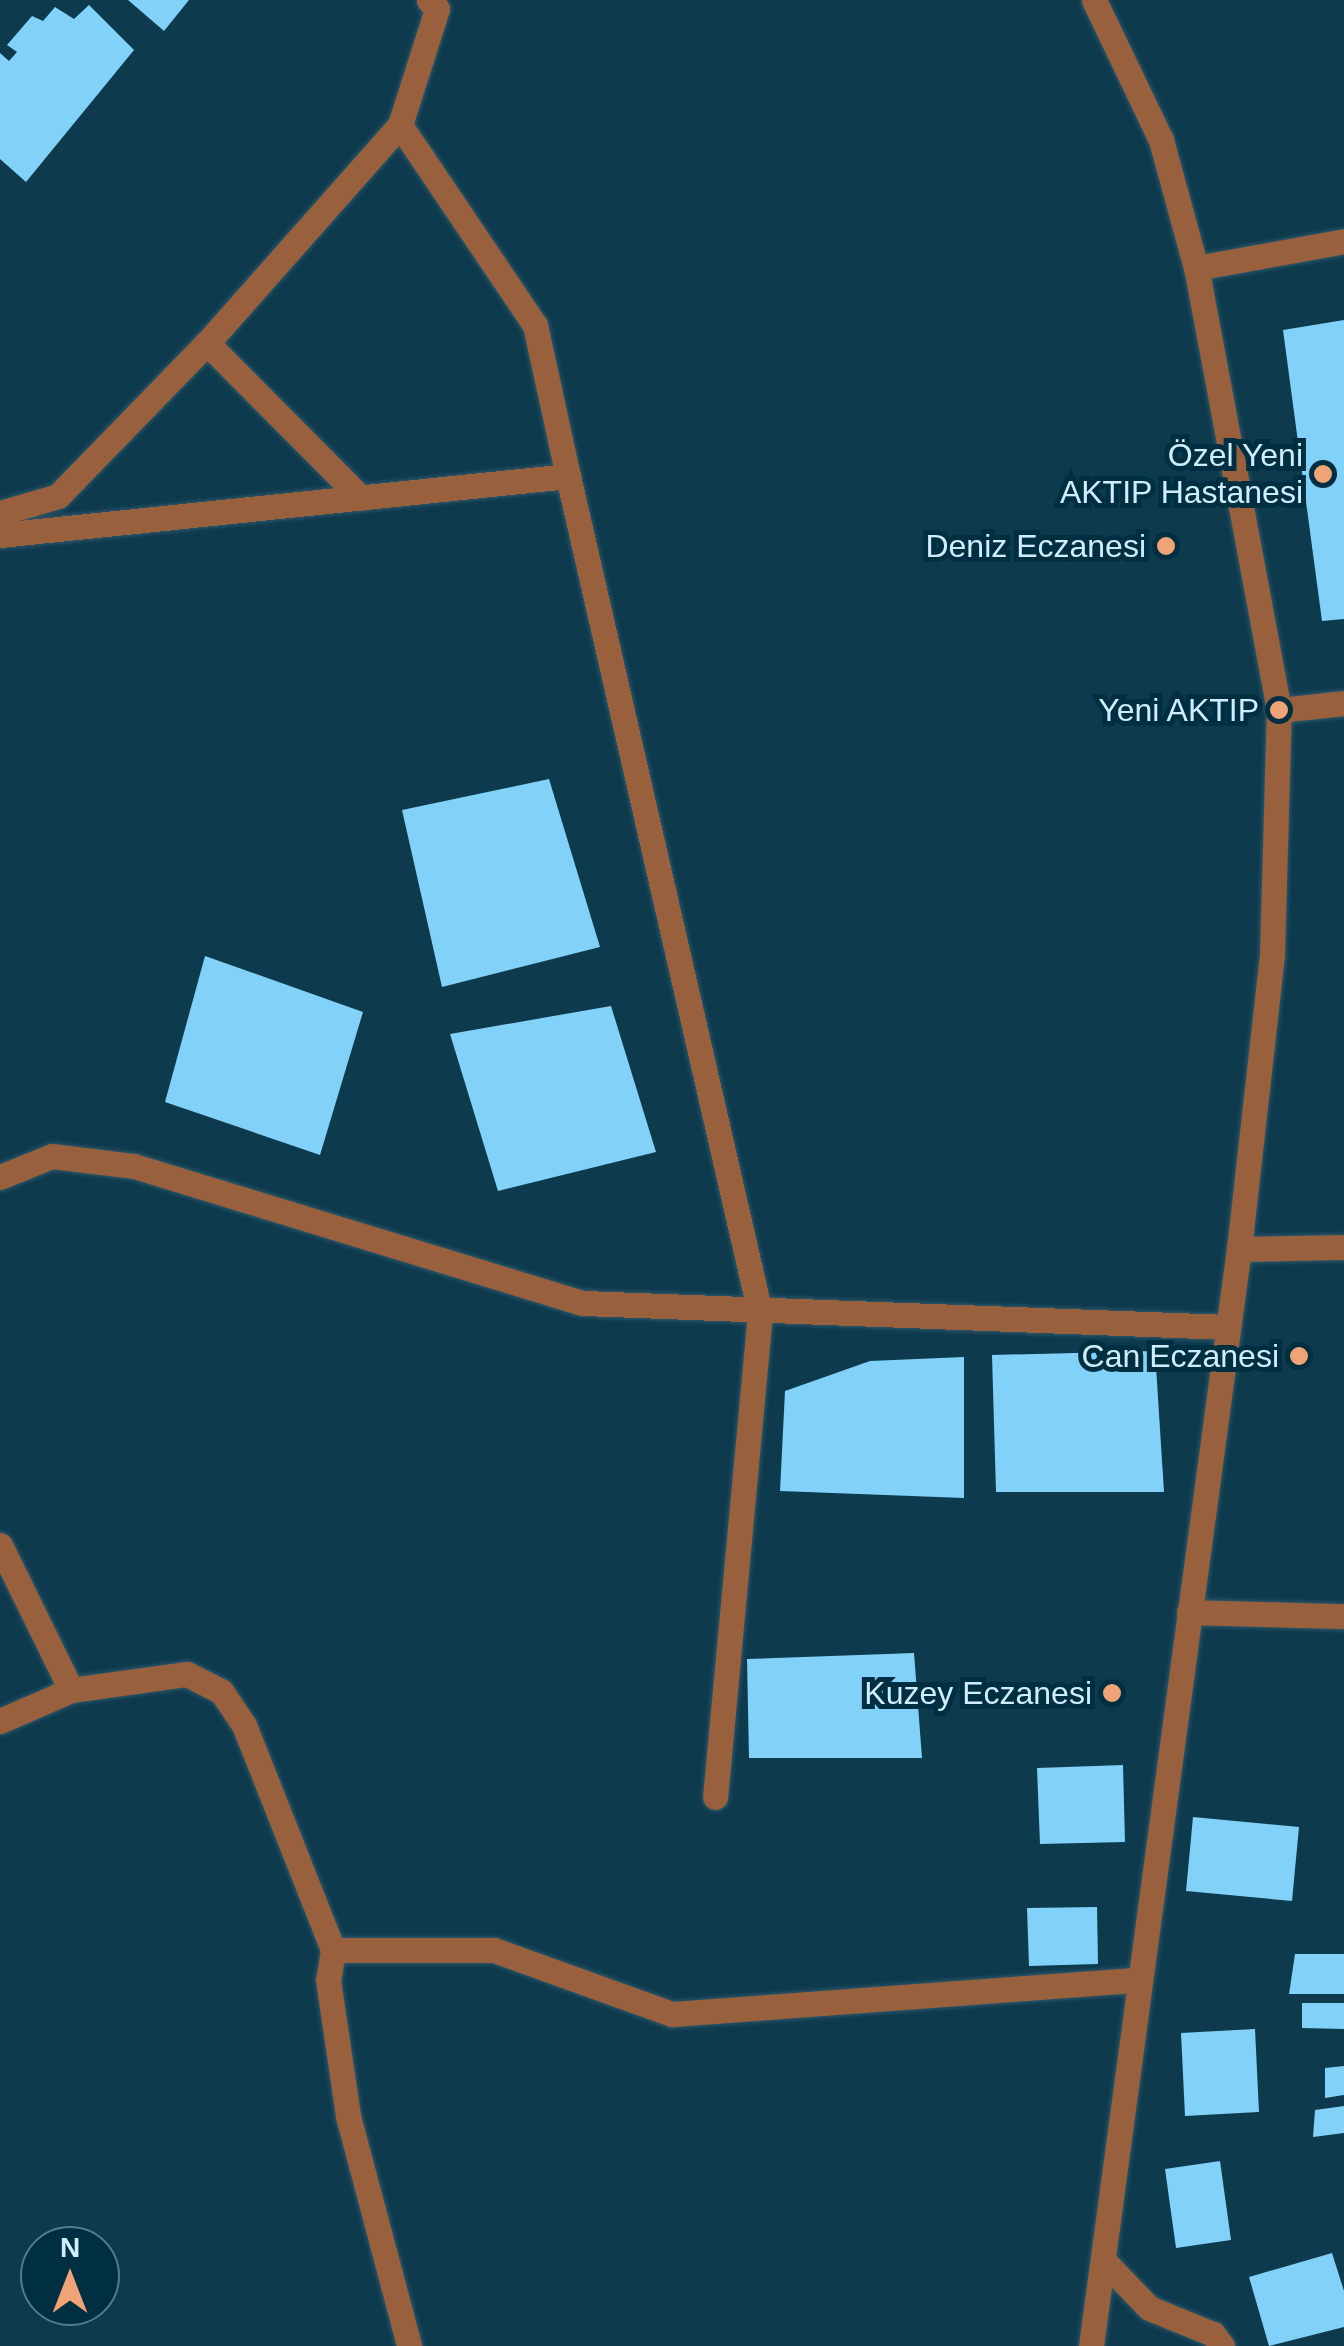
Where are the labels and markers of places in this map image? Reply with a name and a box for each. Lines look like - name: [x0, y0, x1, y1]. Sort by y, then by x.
- place label: Özel Yeni AKTIP Hastanesi: [1059, 437, 1303, 512]
- marker: Özel Yeni AKTIP Hastanesi: [1312, 463, 1334, 485]
- place label: Deniz Eczanesi: [925, 527, 1146, 565]
- marker: Deniz Eczanesi: [1155, 535, 1177, 557]
- place label: Yeni AKTIP: [1097, 691, 1259, 729]
- marker: Yeni AKTIP: [1268, 699, 1290, 721]
- place label: Can Eczanesi: [1082, 1337, 1279, 1375]
- marker: Can Eczanesi: [1288, 1345, 1310, 1367]
- place label: Kuzey Eczanesi: [864, 1674, 1092, 1712]
- marker: Kuzey Eczanesi: [1101, 1682, 1123, 1704]

